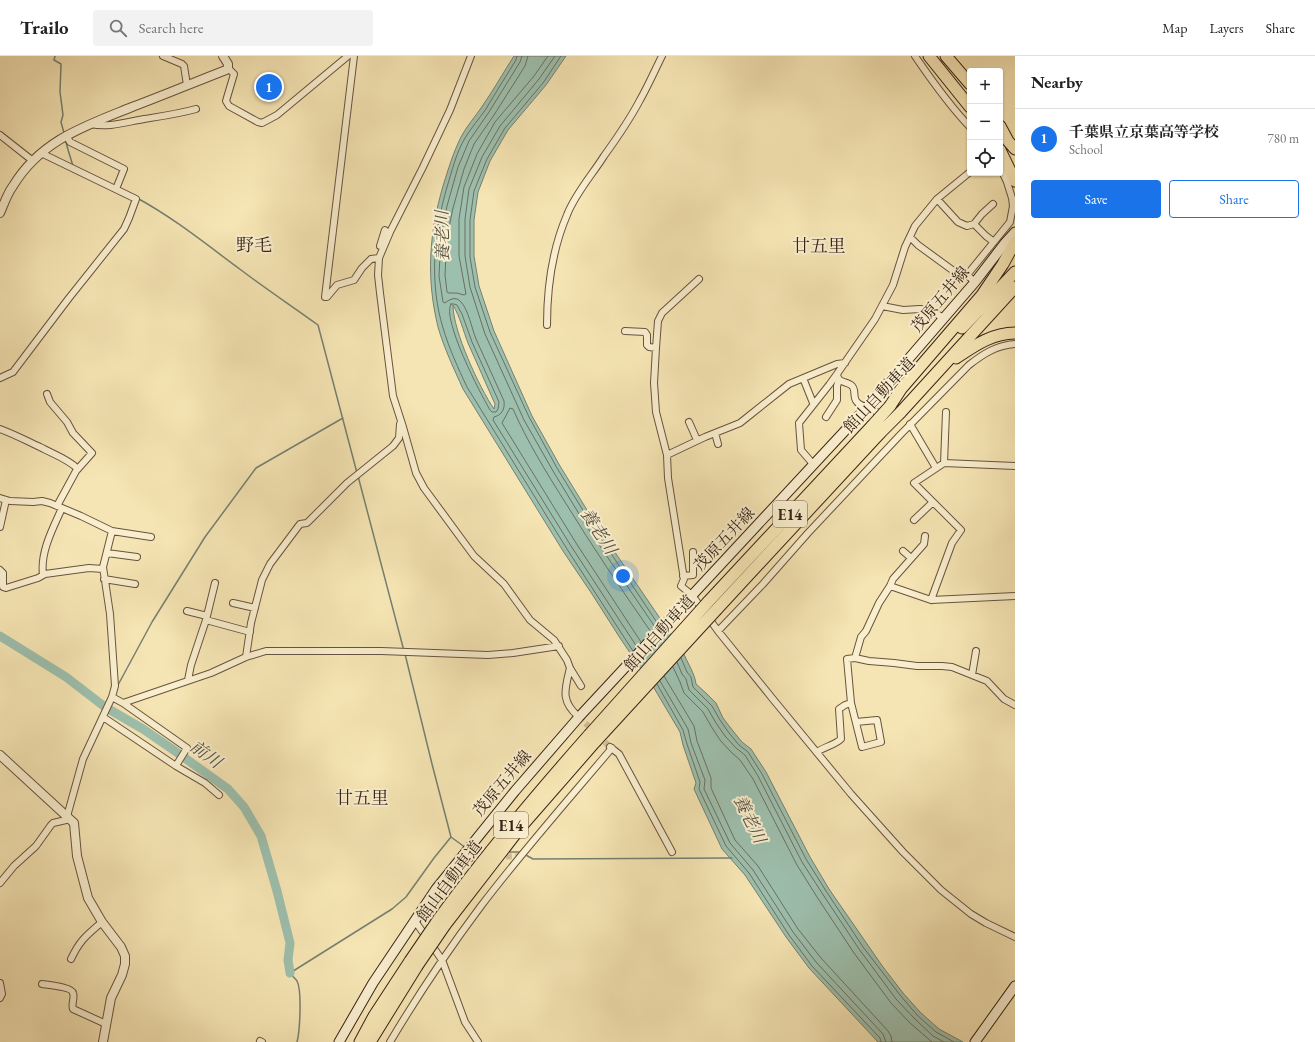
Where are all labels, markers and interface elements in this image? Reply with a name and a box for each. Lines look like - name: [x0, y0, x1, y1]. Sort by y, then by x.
- search box: [93, 10, 373, 46]
- text: Trailo: [20, 15, 69, 40]
- icon: search: [107, 17, 129, 39]
- text: Search here: [139, 18, 204, 37]
- text: Map: [1162, 19, 1187, 37]
- text: Layers: [1209, 19, 1244, 37]
- text: Share: [1266, 19, 1295, 37]
- map controls: [967, 68, 1003, 176]
- button: +: [967, 68, 1003, 104]
- text: Nearby: [1031, 71, 1083, 93]
- pin: 1: [256, 72, 282, 102]
- button: −: [967, 104, 1003, 140]
- text: 千葉県立京葉高等学校: [1069, 122, 1219, 141]
- text: 1: [1041, 130, 1047, 147]
- text: 780 m: [1268, 130, 1299, 147]
- button: locate: [967, 140, 1003, 176]
- text: School: [1069, 141, 1103, 158]
- button: Save: [1031, 180, 1161, 218]
- button: Share: [1169, 180, 1299, 218]
- water label: 養老川: [431, 208, 453, 262]
- district label: 野毛: [236, 233, 272, 256]
- district label: 廿五里: [792, 234, 846, 257]
- street label: 茂原五井線: [906, 262, 974, 336]
- street label: 館山自動車道: [839, 353, 919, 437]
- road number: E14: [773, 501, 807, 527]
- street label: 茂原五井線: [689, 503, 759, 575]
- water label: 養老川: [576, 504, 623, 560]
- your location: [613, 566, 633, 586]
- street label: 館山自動車道: [619, 590, 699, 676]
- water label: 前川: [186, 735, 228, 774]
- street label: 茂原五井線: [468, 746, 536, 820]
- district label: 廿五里: [335, 786, 389, 809]
- water label: 養老川: [729, 791, 772, 849]
- road number: E14: [494, 812, 528, 838]
- street label: 館山自動車道: [412, 836, 486, 926]

